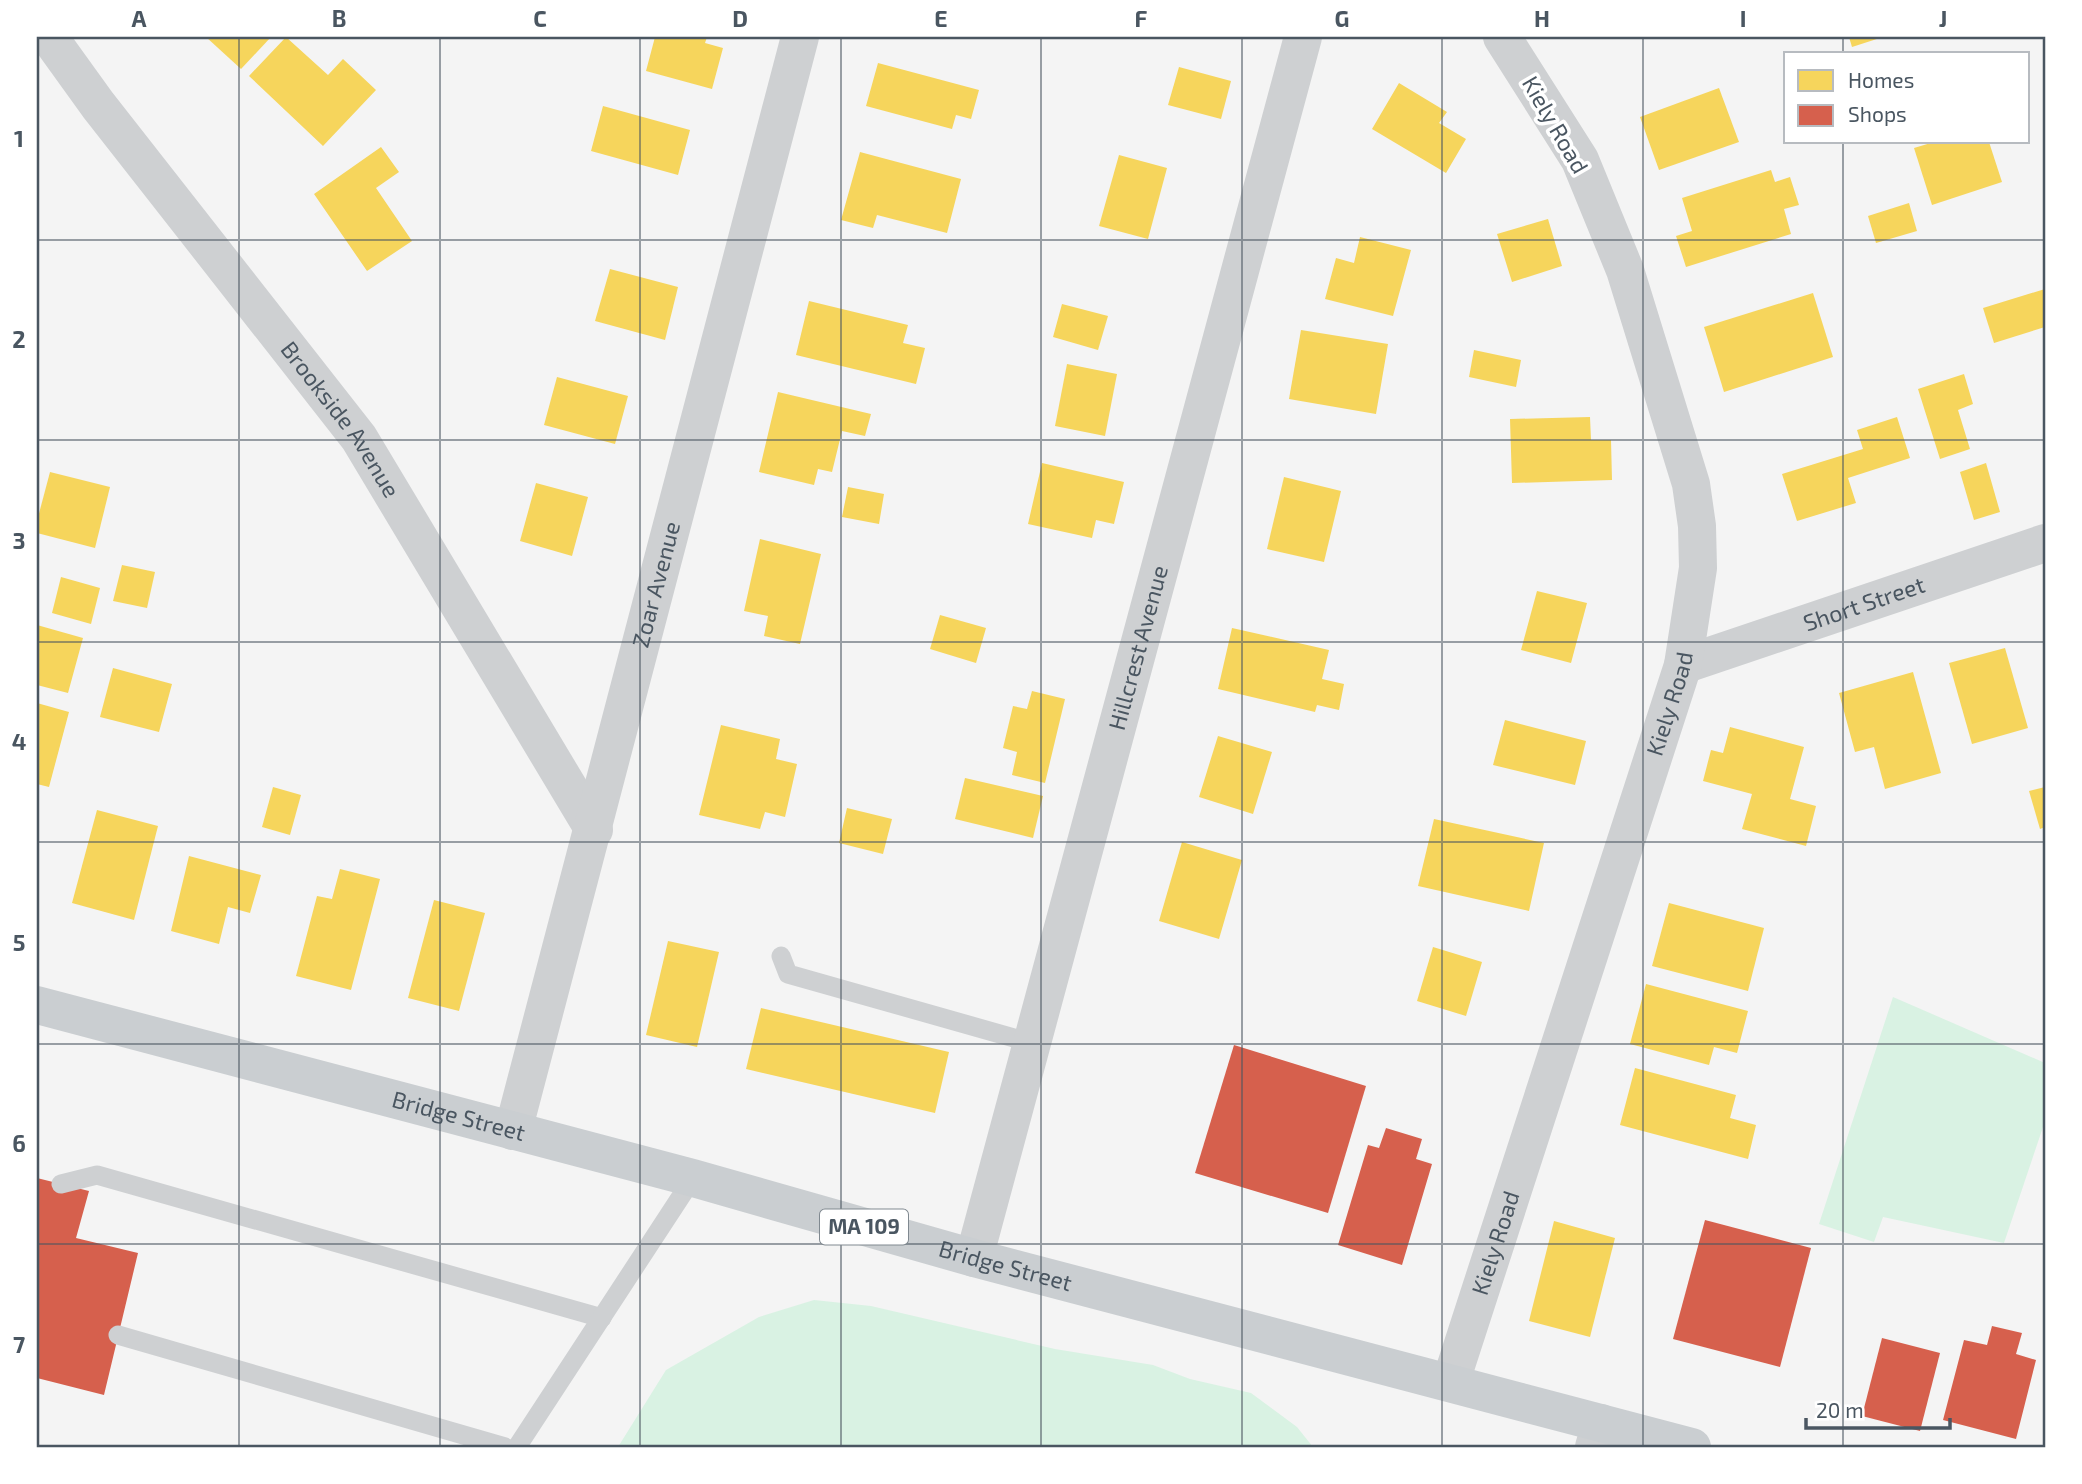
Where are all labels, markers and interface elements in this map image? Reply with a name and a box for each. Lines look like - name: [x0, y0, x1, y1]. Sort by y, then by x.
- text: A: [131, 4, 147, 32]
- text: B: [332, 4, 346, 32]
- text: C: [533, 4, 547, 32]
- text: D: [732, 4, 748, 32]
- text: E: [934, 4, 948, 32]
- text: F: [1135, 4, 1148, 32]
- text: G: [1335, 4, 1349, 32]
- text: H: [1534, 4, 1550, 32]
- text: I: [1740, 4, 1746, 32]
- text: J: [1939, 4, 1947, 32]
- legend: [1784, 52, 2030, 144]
- text: Homes: [1848, 67, 1914, 92]
- street label: Kiely Road: [1517, 71, 1595, 178]
- text: Shops: [1848, 101, 1907, 126]
- text: 1: [14, 124, 24, 152]
- text: 2: [12, 325, 26, 353]
- street label: Brookside Avenue: [275, 335, 406, 502]
- street label: Zoar Avenue: [625, 518, 685, 650]
- text: 3: [12, 526, 26, 554]
- street label: Hillcrest Avenue: [1102, 562, 1173, 733]
- street label: Short Street: [1799, 570, 1928, 637]
- street label: Kiely Road: [1640, 650, 1698, 759]
- text: 4: [12, 727, 26, 755]
- text: 5: [13, 928, 25, 956]
- street label: Bridge Street: [389, 1084, 529, 1146]
- text: 6: [12, 1129, 26, 1157]
- street label: Kiely Road: [1465, 1187, 1525, 1298]
- road number: MA 109: [820, 1210, 908, 1244]
- street label: Bridge Street: [936, 1234, 1075, 1296]
- text: 7: [13, 1330, 25, 1358]
- scale bar: [1806, 1386, 1949, 1430]
- text: 20 m: [1816, 1397, 1864, 1422]

